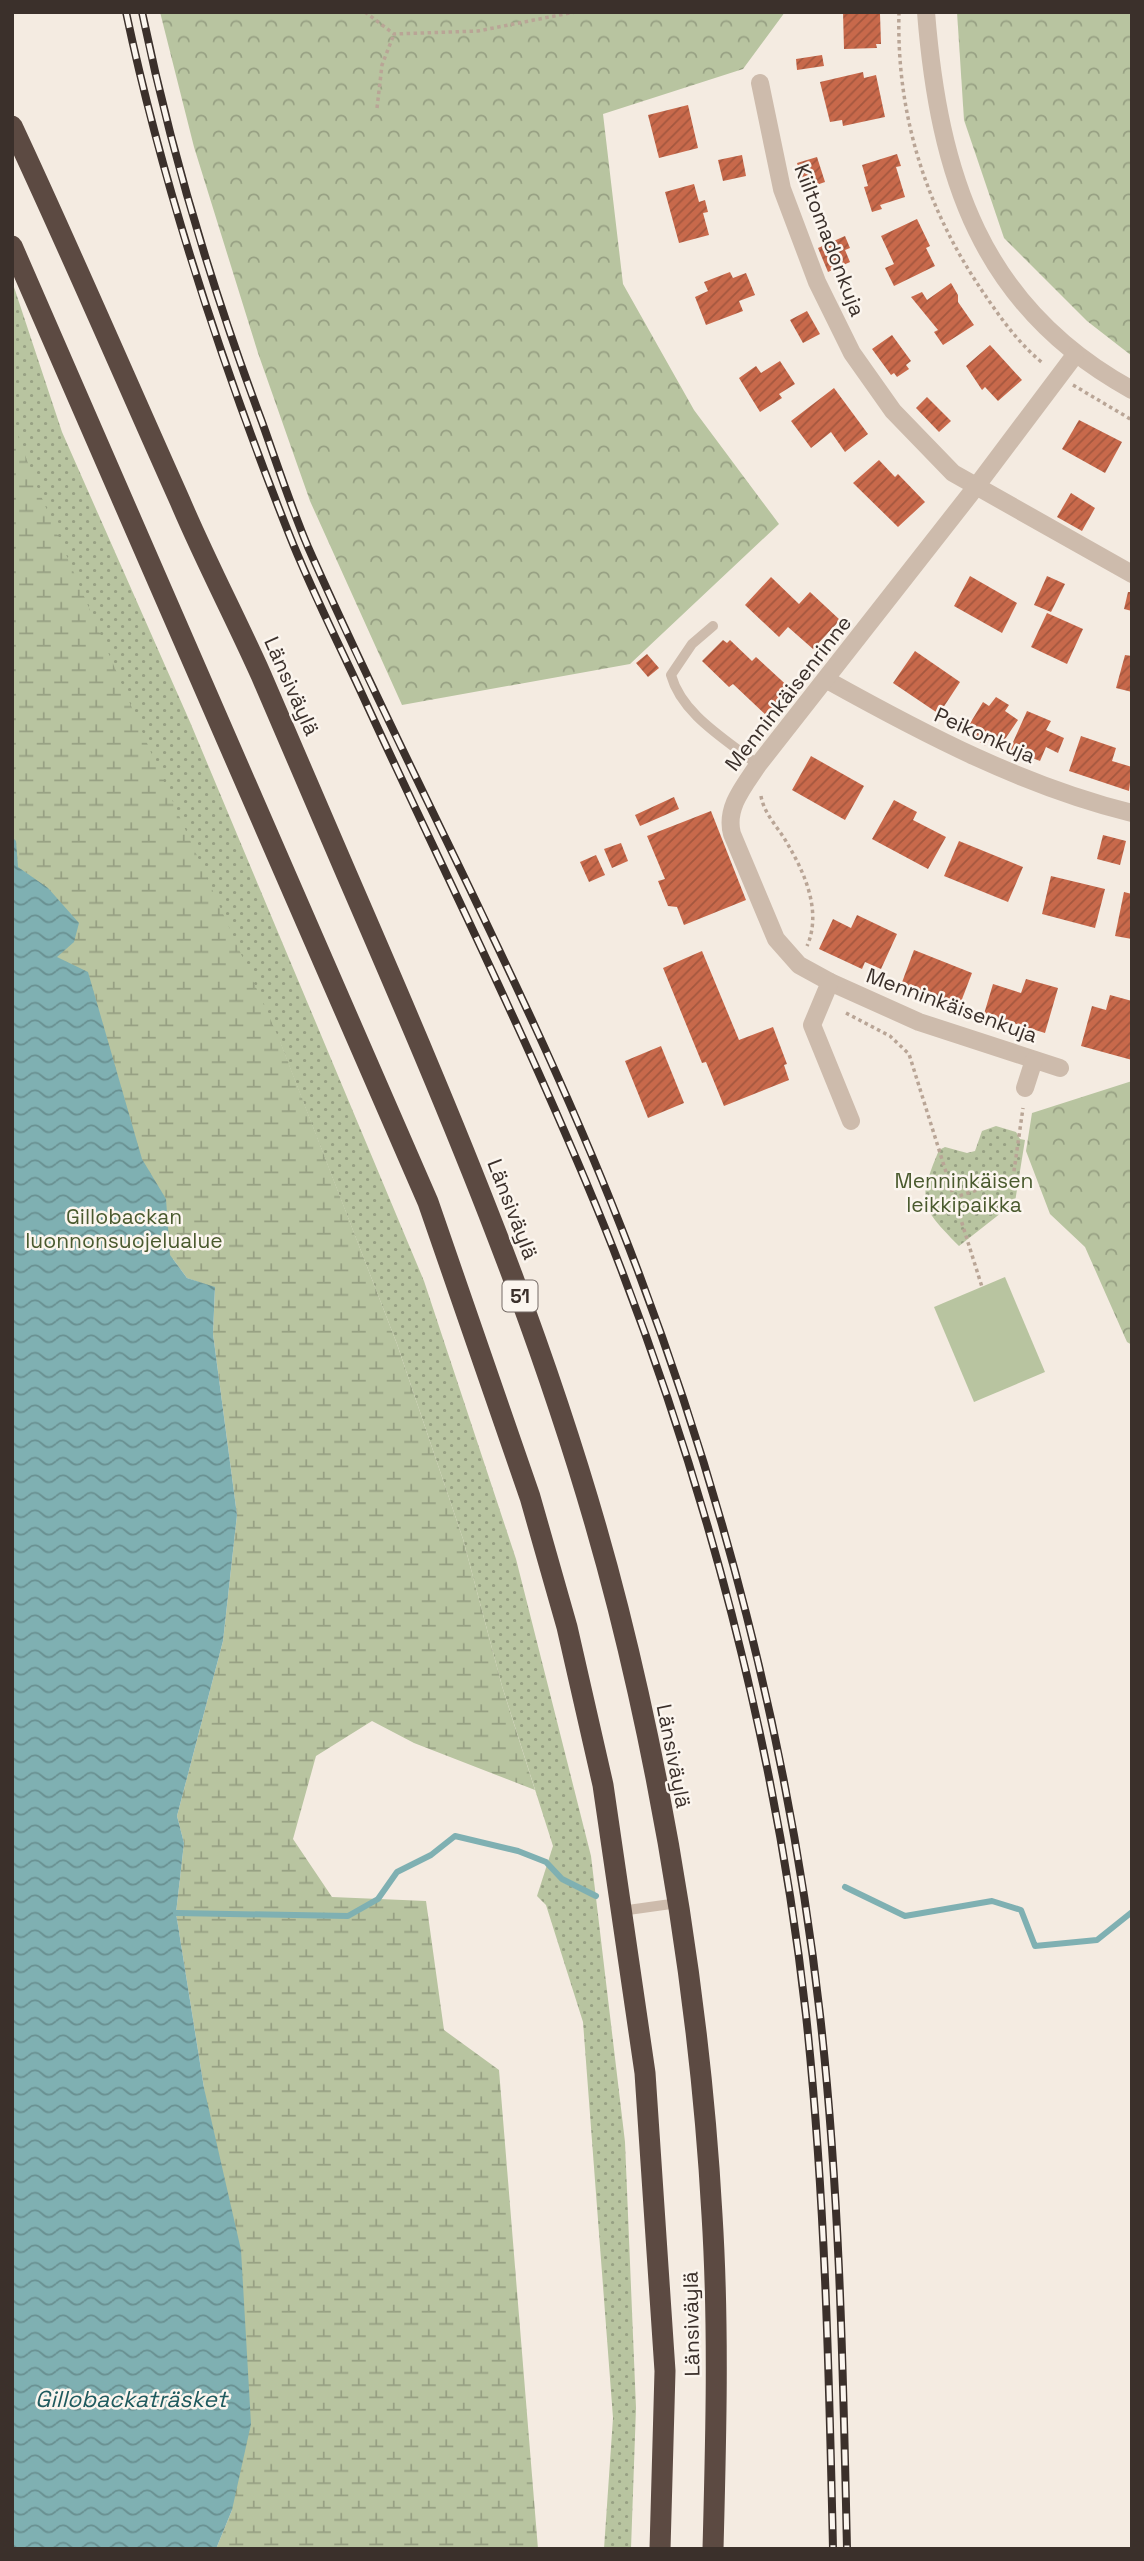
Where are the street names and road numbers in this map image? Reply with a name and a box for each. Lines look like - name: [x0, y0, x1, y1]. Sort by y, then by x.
- street label: Kiiltomadonkuja: [789, 160, 871, 320]
- street label: Menninkäisenrinne: [719, 610, 857, 776]
- street label: Länsiväylä: [258, 632, 326, 740]
- street label: Peikonkuja: [930, 701, 1040, 769]
- street label: Menninkäisenkuja: [863, 961, 1041, 1049]
- street label: Länsiväylä: [481, 1155, 545, 1263]
- road number: 51: [503, 1280, 538, 1312]
- street label: Länsiväylä: [651, 1702, 697, 1810]
- street label: Länsiväylä: [677, 2271, 705, 2377]

